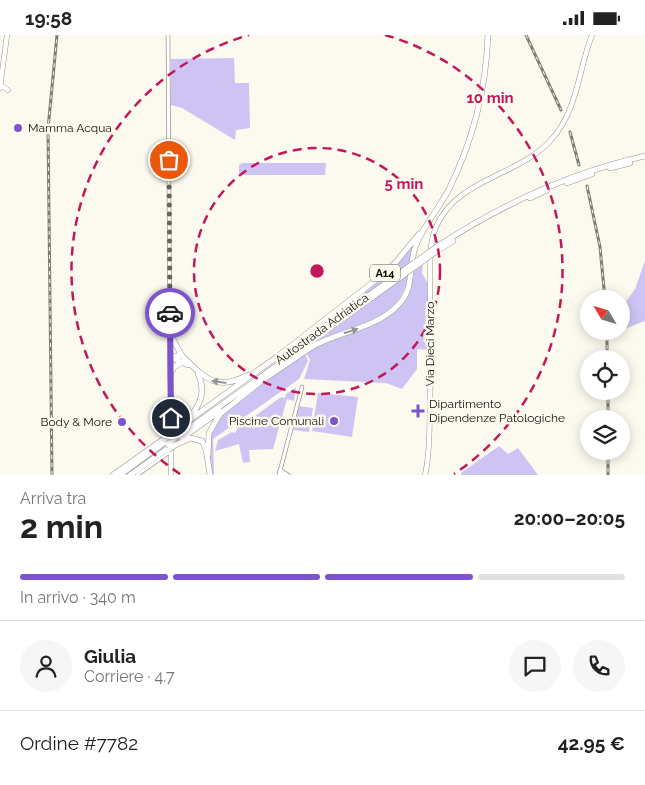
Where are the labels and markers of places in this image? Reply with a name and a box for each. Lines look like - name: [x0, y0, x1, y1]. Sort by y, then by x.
- place label: Mamma Acqua: [28, 121, 112, 135]
- marker: Mamma Acqua: [12, 122, 24, 134]
- pin: [148, 139, 190, 181]
- centre of rings: [308, 262, 326, 280]
- pin: [150, 397, 192, 439]
- place label: Dipartimento Dipendenze Patologiche: [429, 397, 565, 425]
- marker: Dipartimento Dipendenze Patologiche: [411, 404, 425, 418]
- place label: Piscine Comunali: [229, 414, 324, 428]
- place label: Body & More: [40, 415, 112, 429]
- marker: Piscine Comunali: [328, 415, 340, 427]
- marker: Body & More: [116, 416, 128, 428]

